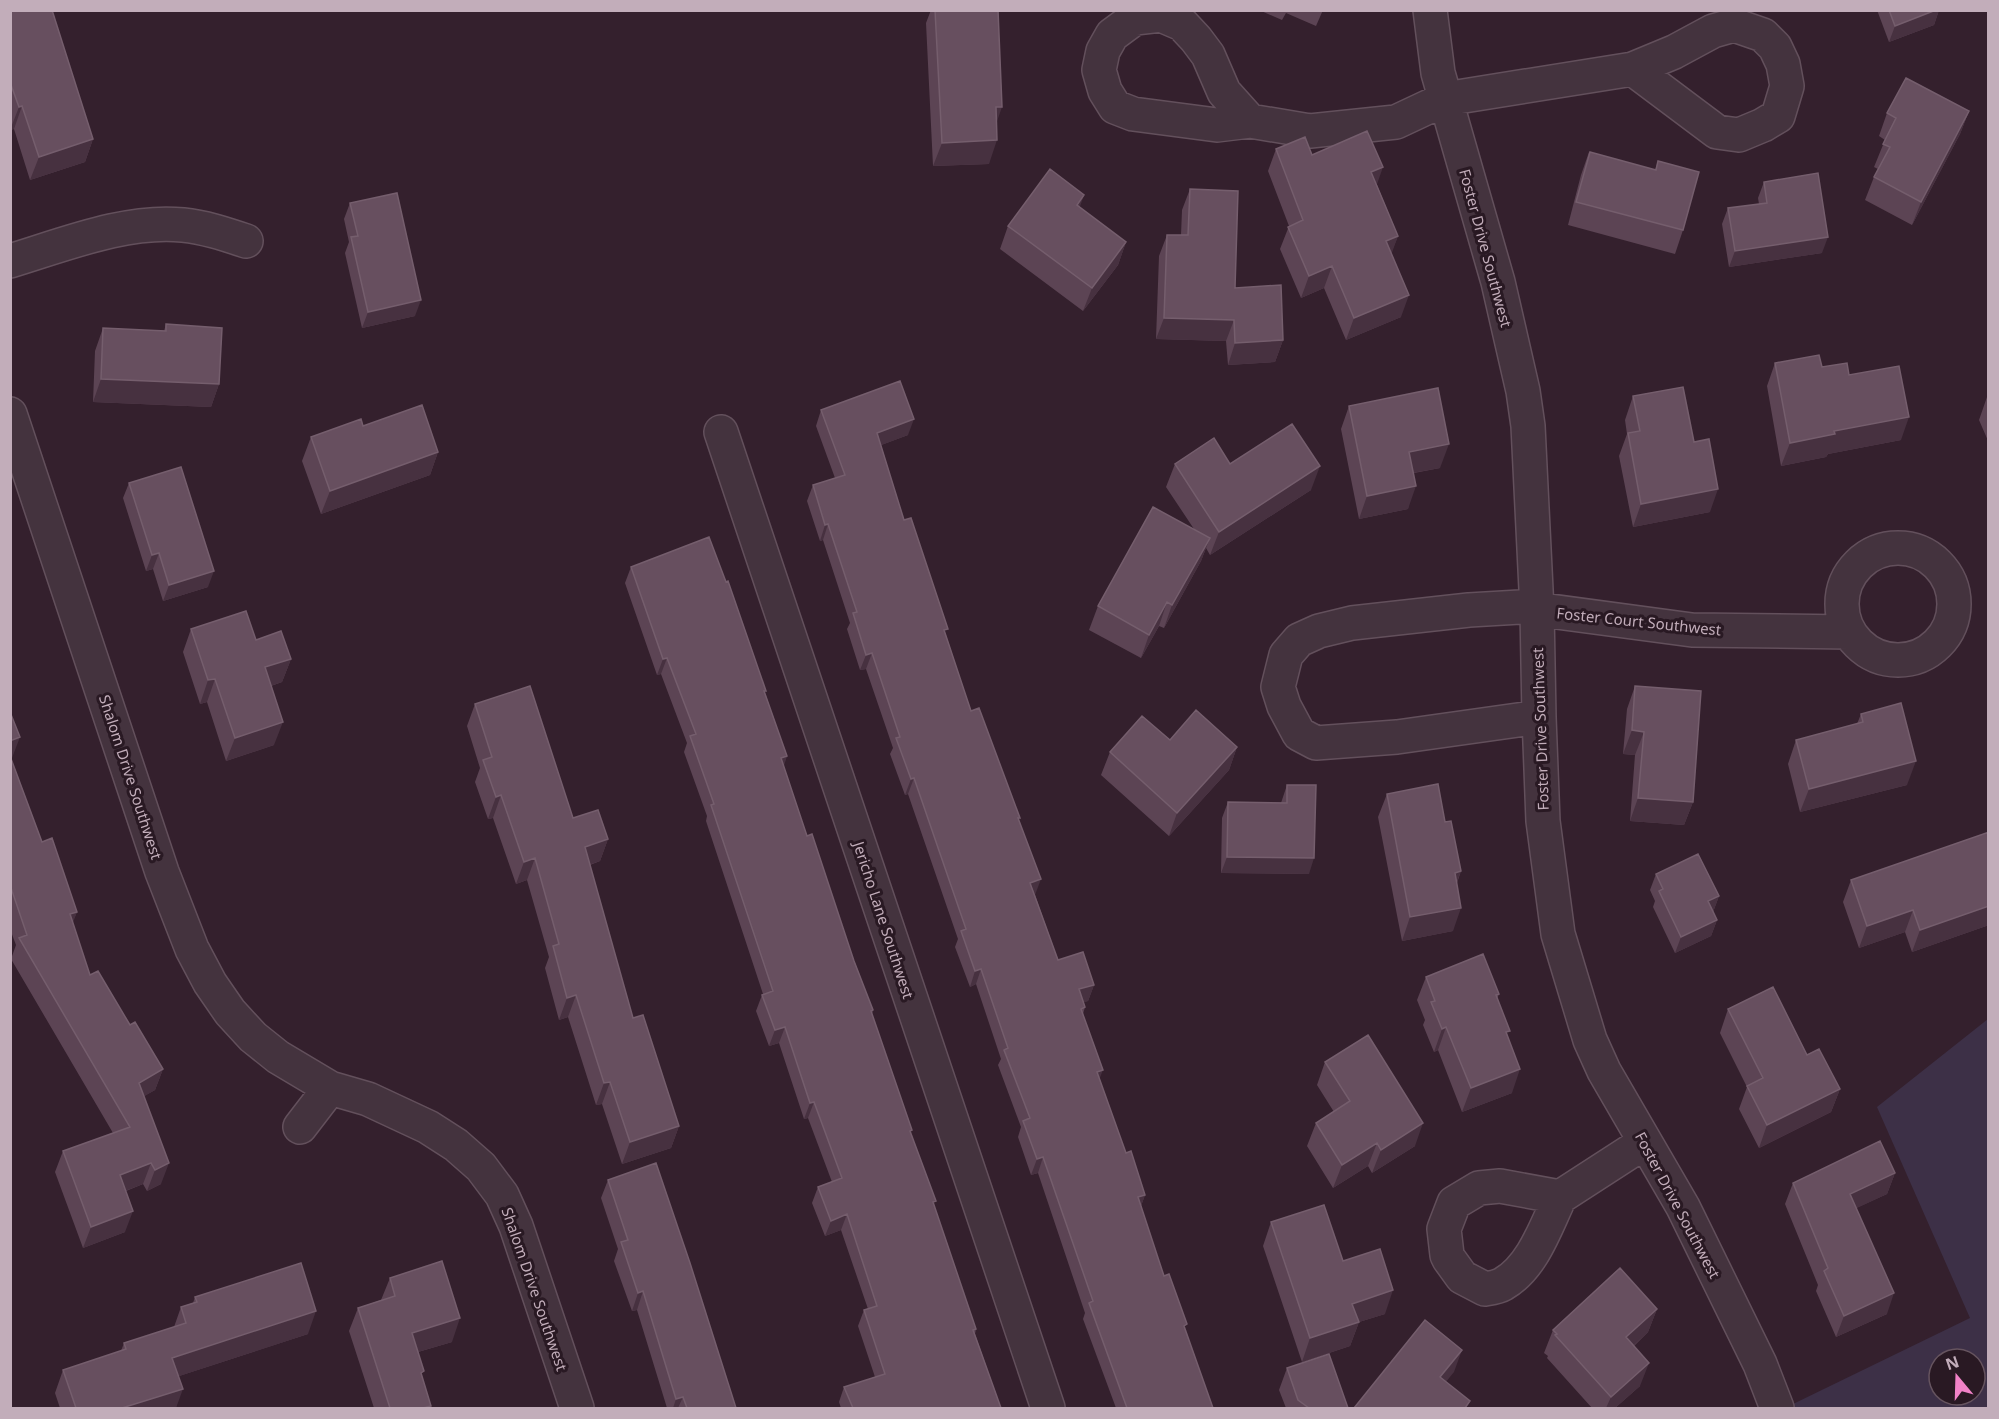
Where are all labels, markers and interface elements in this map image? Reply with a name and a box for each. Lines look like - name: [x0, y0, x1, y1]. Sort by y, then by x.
- street label: Foster Drive Southwest: [1455, 167, 1517, 330]
- street label: Foster Court Southwest: [1556, 602, 1723, 640]
- street label: Foster Drive Southwest: [1527, 647, 1553, 811]
- street label: Shalom Drive Southwest: [95, 692, 167, 862]
- street label: Jericho Lane Southwest: [849, 837, 919, 1002]
- street label: Foster Drive Southwest: [1631, 1128, 1725, 1282]
- street label: Shalom Drive Southwest: [498, 1204, 573, 1374]
- north arrow: [1927, 1347, 1987, 1407]
- text: N: [1942, 1350, 1962, 1375]

